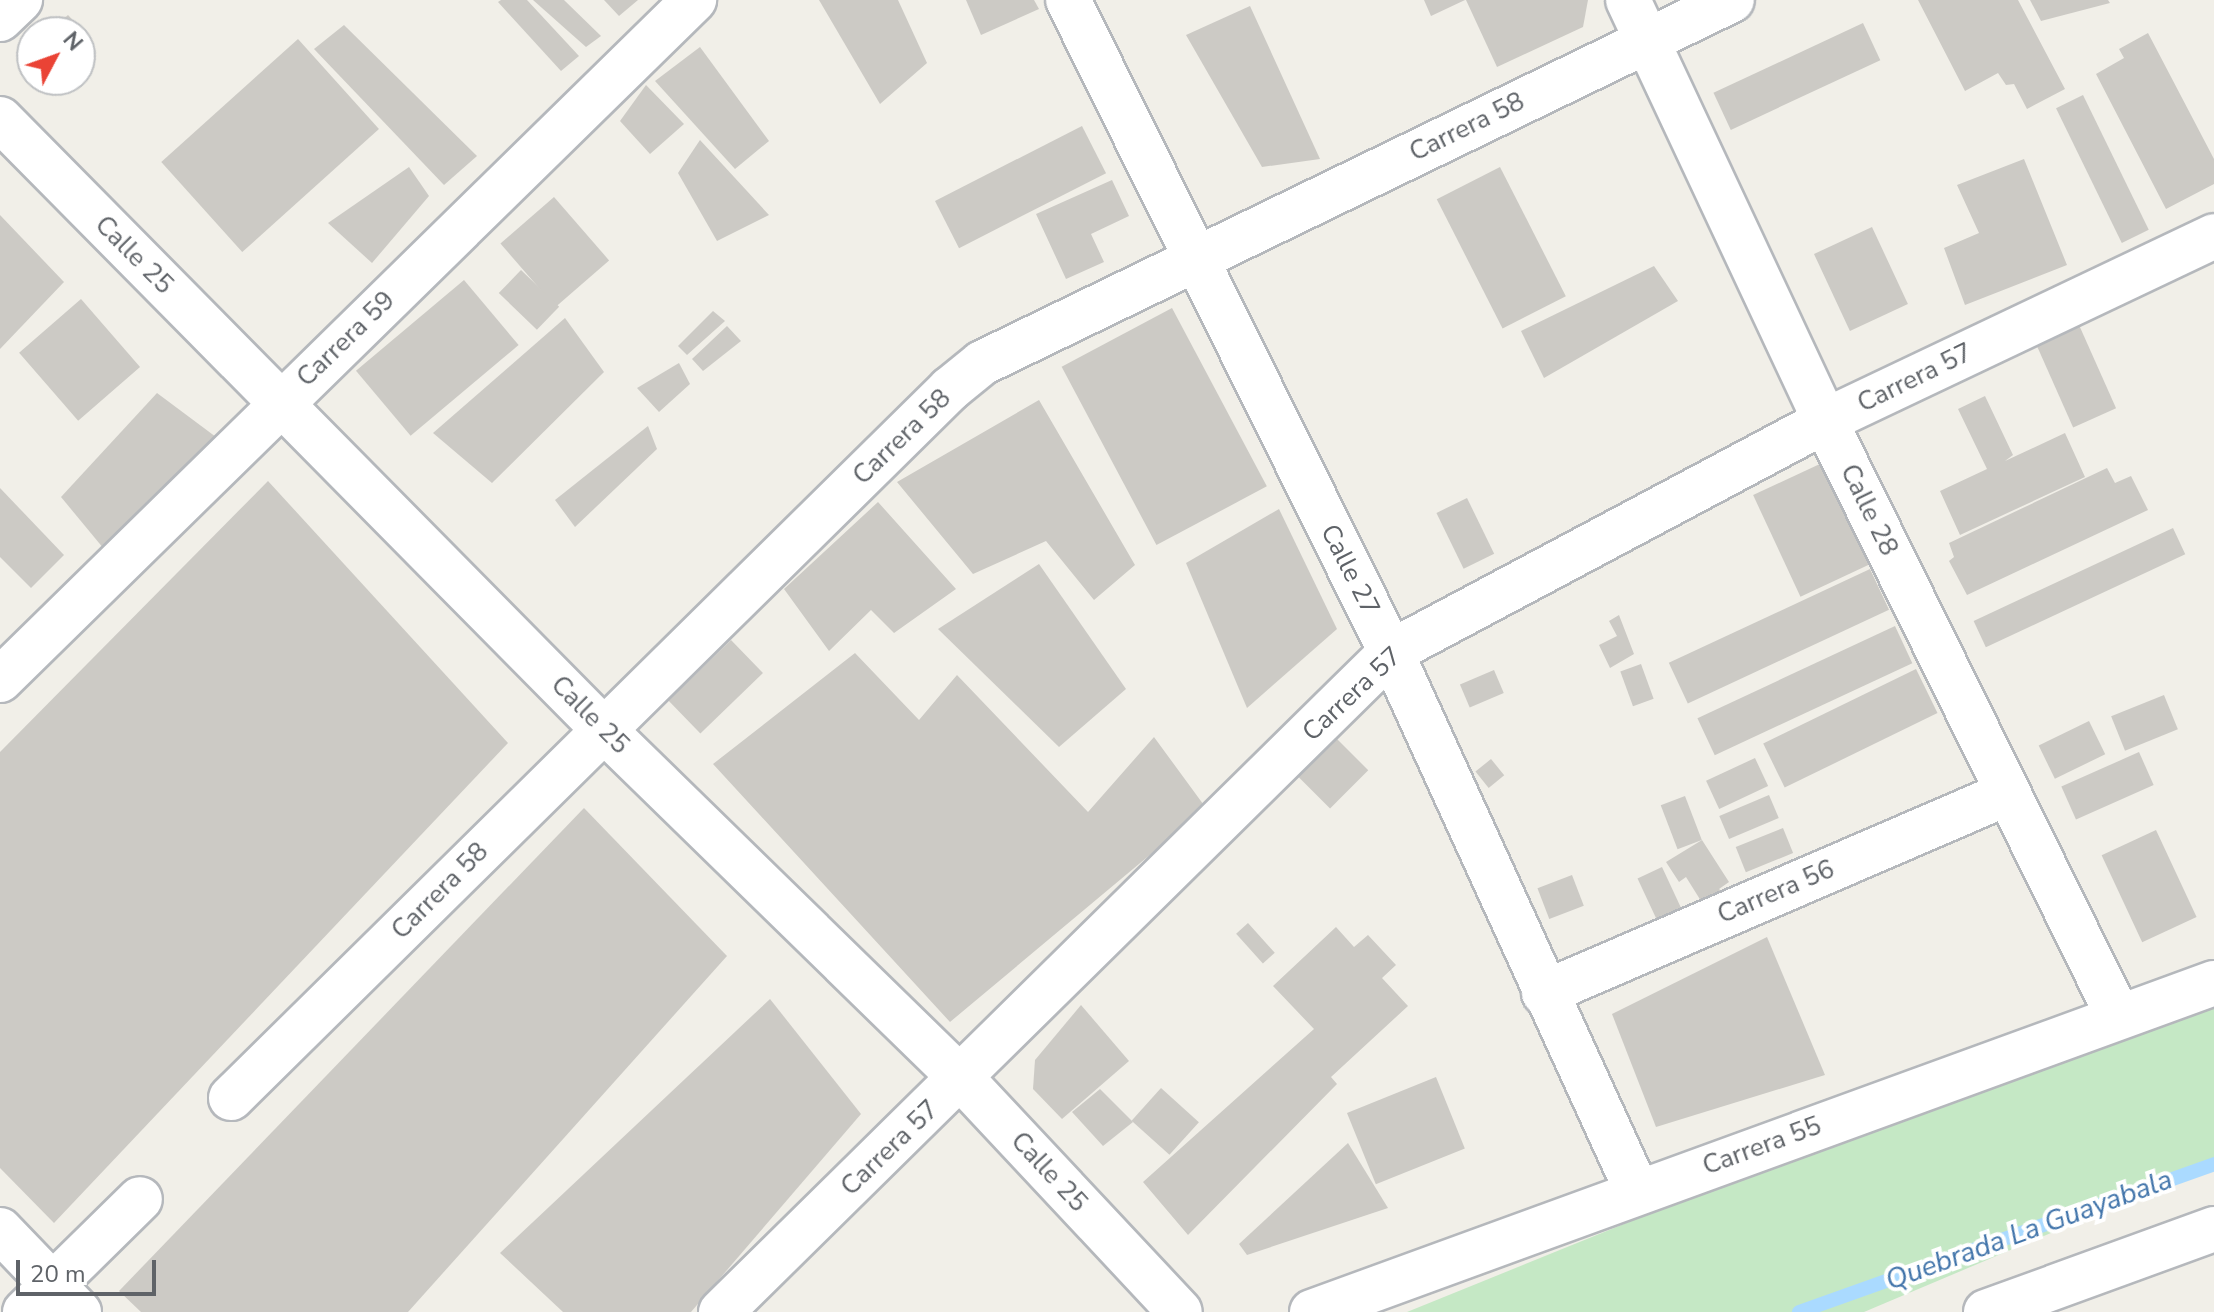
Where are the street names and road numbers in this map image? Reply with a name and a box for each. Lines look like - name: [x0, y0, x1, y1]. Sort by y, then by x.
- street label: Carrera 58: [1404, 86, 1530, 168]
- street label: Calle 25: [88, 209, 180, 301]
- street label: Carrera 59: [291, 285, 401, 393]
- street label: Carrera 57: [1852, 337, 1978, 419]
- street label: Carrera 58: [847, 383, 957, 491]
- street label: Calle 28: [1834, 459, 1904, 561]
- street label: Calle 27: [1314, 519, 1386, 621]
- street label: Carrera 57: [1296, 640, 1408, 748]
- street label: Calle 25: [544, 669, 636, 761]
- street label: Carrera 58: [385, 836, 495, 946]
- street label: Carrera 56: [1713, 853, 1839, 931]
- street label: Carrera 57: [835, 1094, 945, 1202]
- street label: Carrera 55: [1698, 1110, 1826, 1182]
- street label: Calle 25: [1004, 1126, 1094, 1218]

